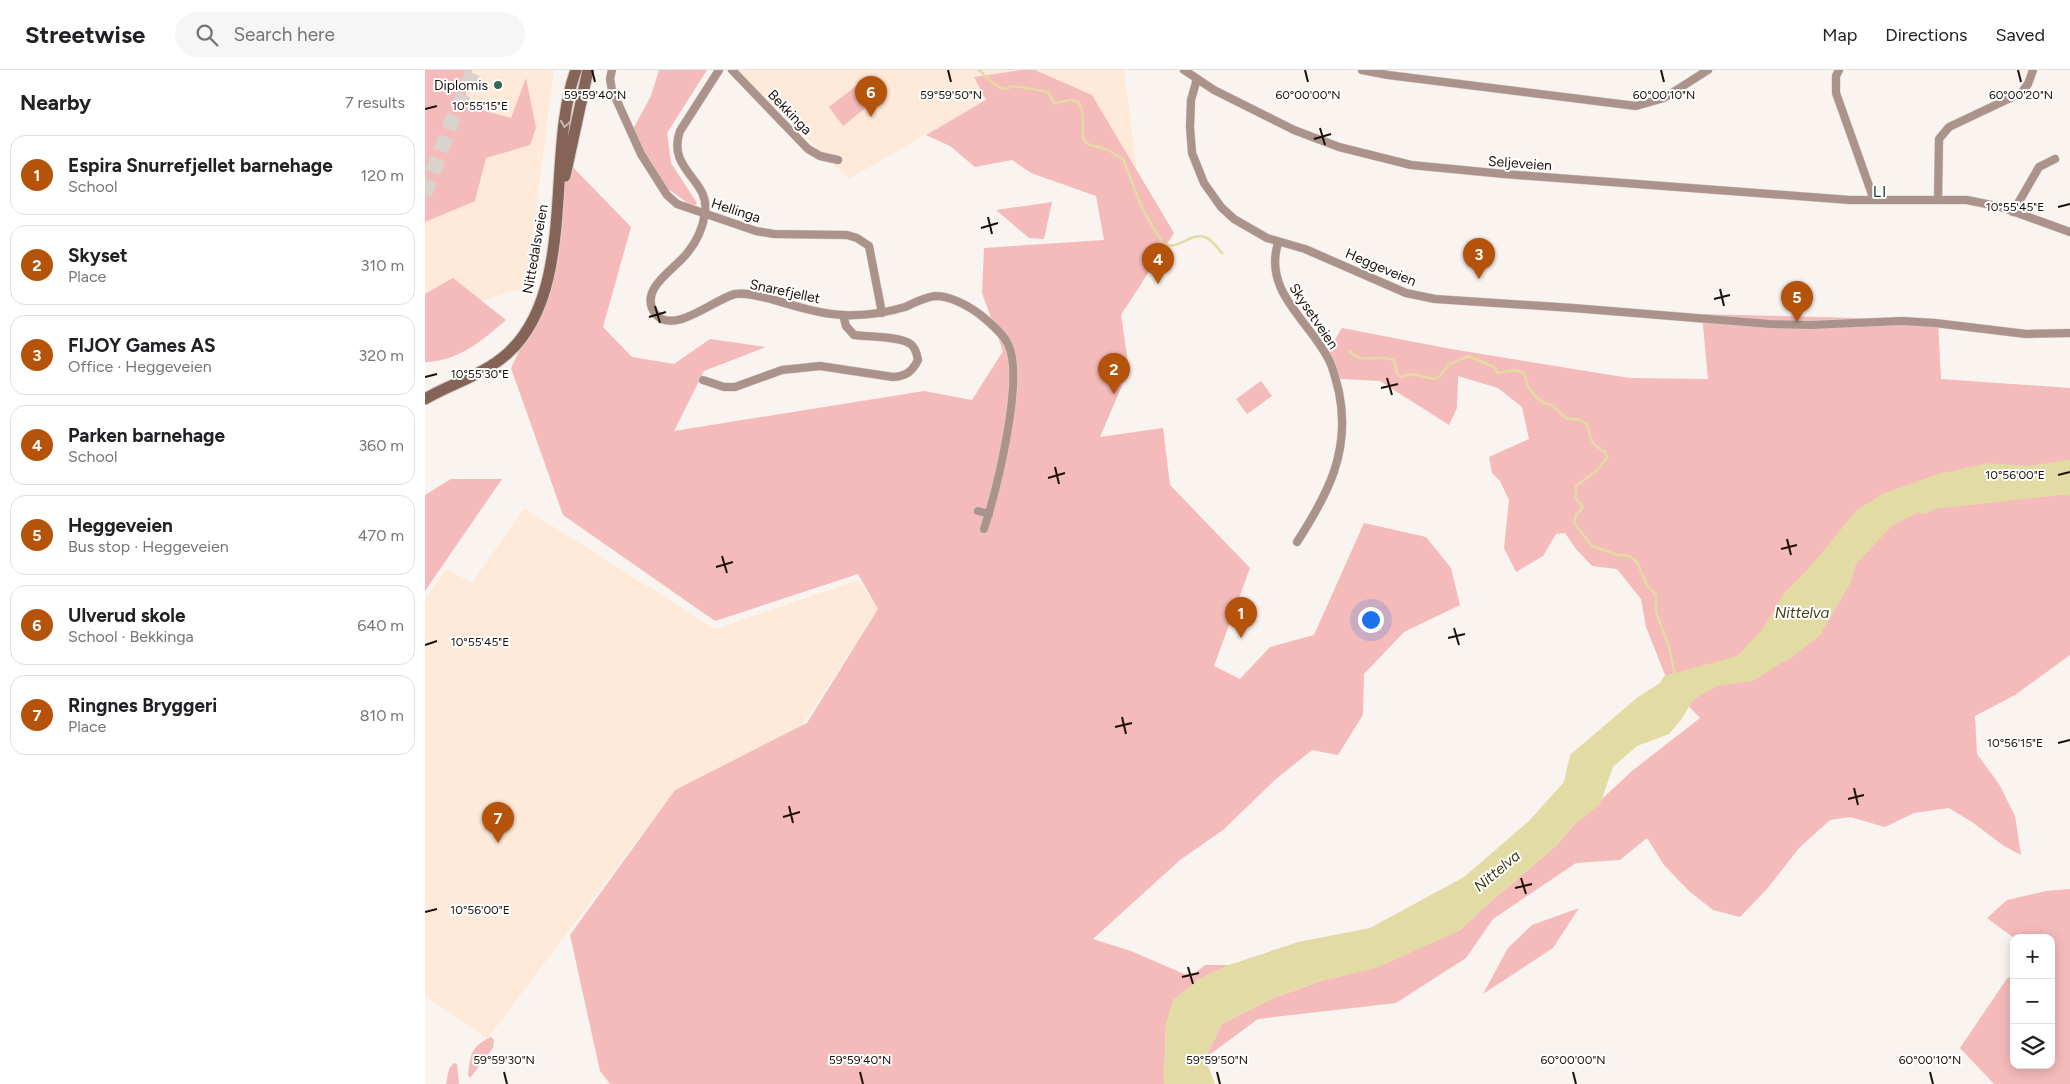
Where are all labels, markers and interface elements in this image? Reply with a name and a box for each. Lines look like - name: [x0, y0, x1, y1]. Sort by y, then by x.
- search box: [175, 12, 525, 57]
- text: Streetwise: [25, 20, 145, 49]
- icon: search: [193, 21, 221, 49]
- text: Search here: [233, 23, 335, 46]
- text: Map: [1822, 24, 1857, 46]
- text: Directions: [1885, 24, 1967, 46]
- text: Saved: [1995, 24, 2045, 46]
- pin: 6: [855, 76, 887, 117]
- place label: Diplomis: [434, 77, 488, 94]
- marker: Diplomis: [492, 79, 504, 91]
- street label: Bekkinga: [764, 86, 815, 138]
- text: 59°59'40"N: [564, 88, 626, 102]
- text: 59°59'50"N: [920, 88, 982, 102]
- text: 60°00'00"N: [1275, 88, 1341, 102]
- text: 60°00'10"N: [1633, 88, 1695, 102]
- text: 60°00'20"N: [1989, 88, 2053, 102]
- text: Nearby: [20, 90, 91, 115]
- text: 7 results: [345, 93, 405, 112]
- text: 10°55'15"E: [452, 99, 508, 113]
- one-way arrow: [560, 120, 571, 128]
- street label: Seljeveien: [1487, 153, 1553, 174]
- text: Espira Snurrefjellet barnehage: [68, 154, 333, 177]
- text: 1: [34, 166, 40, 185]
- text: 120 m: [361, 166, 404, 185]
- text: School: [68, 177, 118, 196]
- district label: LI: [1873, 182, 1887, 201]
- street label: Hellinga: [709, 195, 763, 226]
- text: 10°55'45"E: [1986, 200, 2044, 214]
- street label: Nittedalsveien: [519, 203, 552, 295]
- pin: 3: [1463, 238, 1495, 279]
- pin: 4: [1142, 243, 1174, 284]
- text: Skyset: [68, 244, 128, 267]
- street label: Heggeveien: [1343, 245, 1419, 290]
- text: 2: [32, 256, 42, 275]
- text: 310 m: [361, 256, 404, 275]
- text: Place: [68, 267, 106, 286]
- street label: Snarefjellet: [748, 276, 822, 307]
- street label: Skysetveien: [1285, 280, 1342, 353]
- pin: 5: [1781, 281, 1813, 322]
- text: FIJOY Games AS: [68, 334, 216, 357]
- text: 3: [33, 346, 41, 365]
- text: 320 m: [359, 346, 404, 365]
- pin: 2: [1098, 353, 1130, 394]
- text: Office · Heggeveien: [68, 357, 212, 376]
- text: 10°55'30"E: [451, 367, 509, 381]
- text: Parken barnehage: [68, 424, 225, 447]
- text: 4: [32, 436, 42, 455]
- text: 360 m: [358, 436, 404, 455]
- text: School: [68, 447, 118, 466]
- text: 10°56'00"E: [1985, 468, 2045, 482]
- text: Heggeveien: [68, 514, 173, 537]
- text: 5: [32, 526, 42, 545]
- text: 470 m: [358, 526, 404, 545]
- text: Bus stop · Heggeveien: [68, 537, 229, 556]
- pin: 1: [1225, 597, 1257, 638]
- text: Ulverud skole: [68, 604, 185, 627]
- water label: Nittelva: [1775, 604, 1830, 622]
- your location: [1358, 607, 1384, 633]
- text: 6: [32, 616, 42, 635]
- text: 640 m: [357, 616, 404, 635]
- text: School · Bekkinga: [68, 627, 194, 646]
- text: 10°55'45"E: [451, 635, 509, 649]
- text: Ringnes Bryggeri: [68, 694, 217, 717]
- text: 7: [33, 706, 41, 725]
- text: 810 m: [360, 706, 404, 725]
- text: Place: [68, 717, 106, 736]
- text: 10°56'15"E: [1987, 736, 2043, 750]
- pin: 7: [482, 802, 514, 843]
- water label: Nittelva: [1470, 846, 1524, 895]
- text: 10°56'00"E: [450, 903, 510, 917]
- map controls: [2010, 934, 2055, 1069]
- button: +: [2010, 934, 2055, 979]
- button: −: [2010, 979, 2055, 1024]
- button: layers: [2010, 1024, 2055, 1069]
- text: 59°59'30"N: [473, 1053, 535, 1067]
- text: 59°59'40"N: [829, 1053, 891, 1067]
- text: 59°59'50"N: [1186, 1053, 1248, 1067]
- text: 60°00'00"N: [1540, 1053, 1606, 1067]
- text: 60°00'10"N: [1899, 1053, 1961, 1067]

